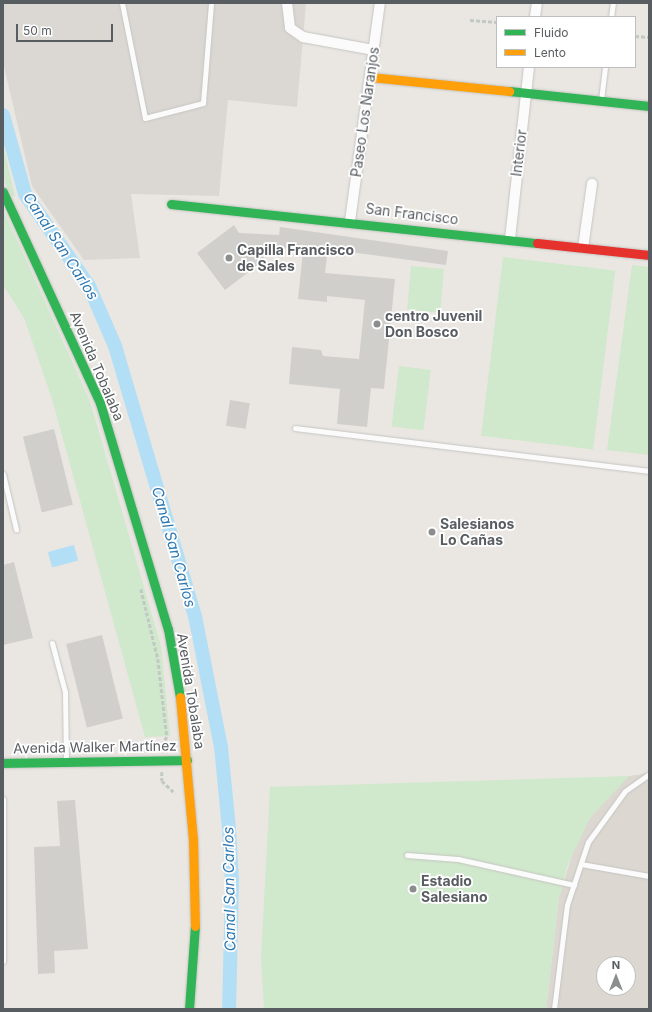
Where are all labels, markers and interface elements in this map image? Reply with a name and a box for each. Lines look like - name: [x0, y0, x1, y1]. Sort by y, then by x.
- scale bar: [18, 16, 115, 42]
- legend: [496, 16, 636, 68]
- text: 50 m: [23, 23, 52, 38]
- text: Fluido: [534, 25, 569, 40]
- text: Lento: [534, 45, 566, 60]
- street label: Paseo Los Naranjos: [348, 46, 382, 178]
- street label: Interior: [508, 129, 530, 177]
- water label: Canal San Carlos: [20, 189, 102, 303]
- street label: San Francisco: [365, 200, 459, 228]
- place label: Capilla Francisco de Sales: [237, 242, 354, 274]
- marker: Capilla Francisco de Sales: [224, 253, 234, 263]
- place label: centro Juvenil Don Bosco: [385, 308, 482, 340]
- street label: Avenida Tobalaba: [66, 309, 128, 423]
- marker: centro Juvenil Don Bosco: [372, 319, 382, 329]
- water label: Canal San Carlos: [148, 485, 200, 609]
- place label: Salesianos Lo Cañas: [440, 516, 514, 548]
- marker: Salesianos Lo Cañas: [427, 527, 437, 537]
- street label: Avenida Tobalaba: [174, 632, 208, 750]
- street label: Avenida Walker Martínez: [13, 737, 177, 757]
- water label: Canal San Carlos: [219, 827, 239, 951]
- place label: Estadio Salesiano: [421, 873, 487, 906]
- marker: Estadio Salesiano: [408, 884, 418, 894]
- north arrow: [596, 956, 636, 996]
- text: N: [612, 958, 620, 972]

